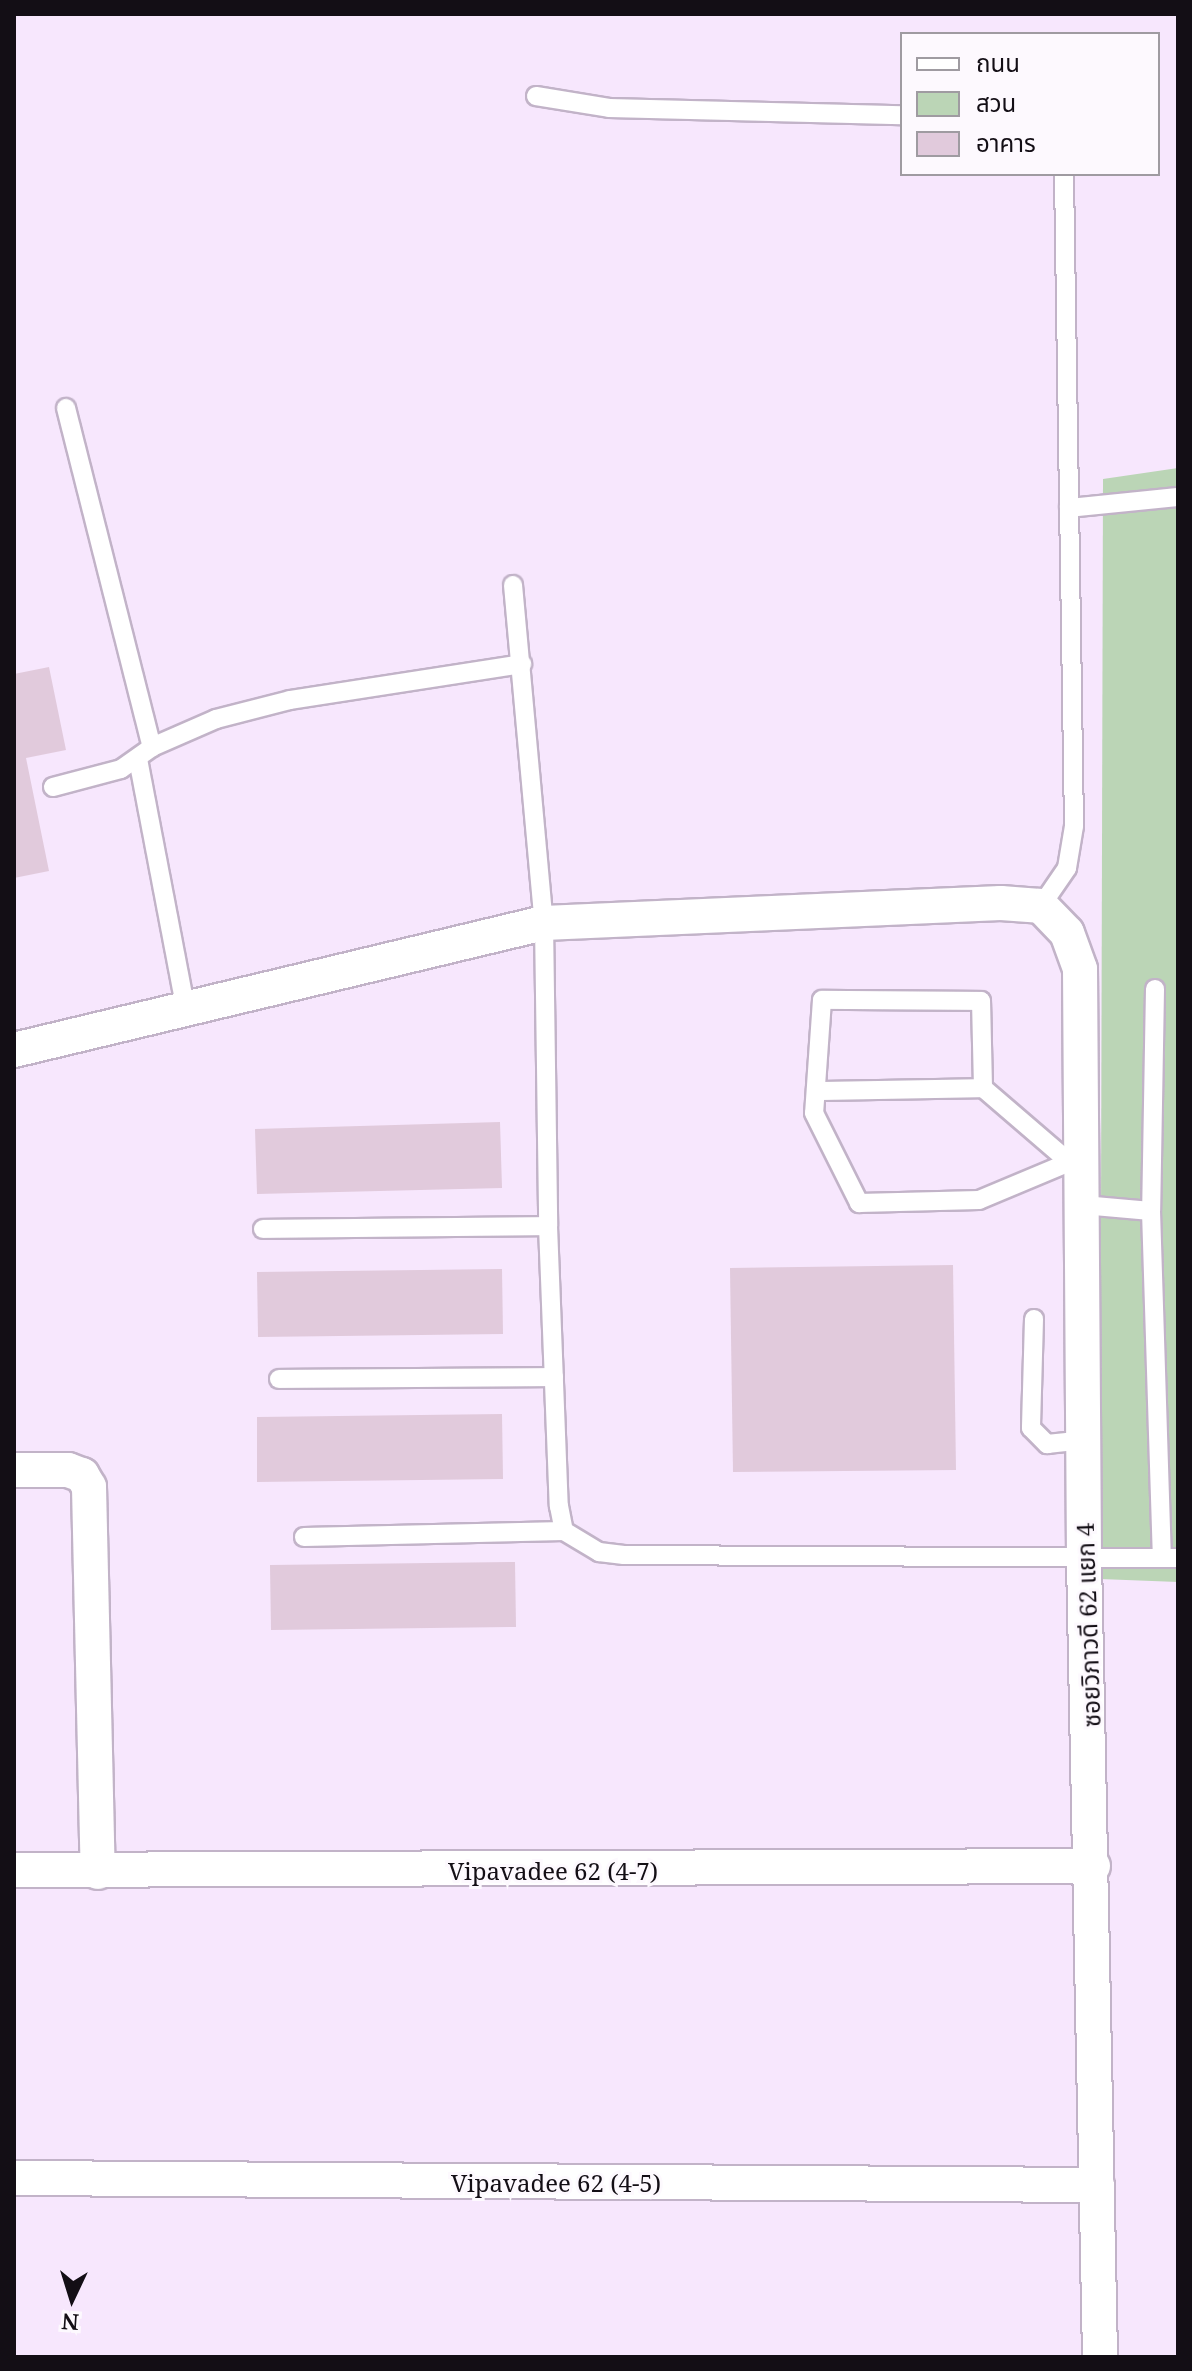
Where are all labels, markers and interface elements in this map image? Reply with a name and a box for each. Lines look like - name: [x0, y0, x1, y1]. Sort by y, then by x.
- legend: [900, 32, 1160, 176]
- text: ถนน: [976, 46, 1020, 79]
- text: สวน: [976, 86, 1016, 119]
- text: อาคาร: [976, 126, 1036, 159]
- street label: ซอยวิภาวดี 62 แยก 4: [1070, 1522, 1106, 1728]
- street label: Vipavadee 62 (4-7): [448, 1857, 658, 1885]
- street label: Vipavadee 62 (4-5): [451, 2169, 661, 2197]
- north arrow: [32, 2259, 112, 2339]
- text: N: [61, 2307, 80, 2339]

